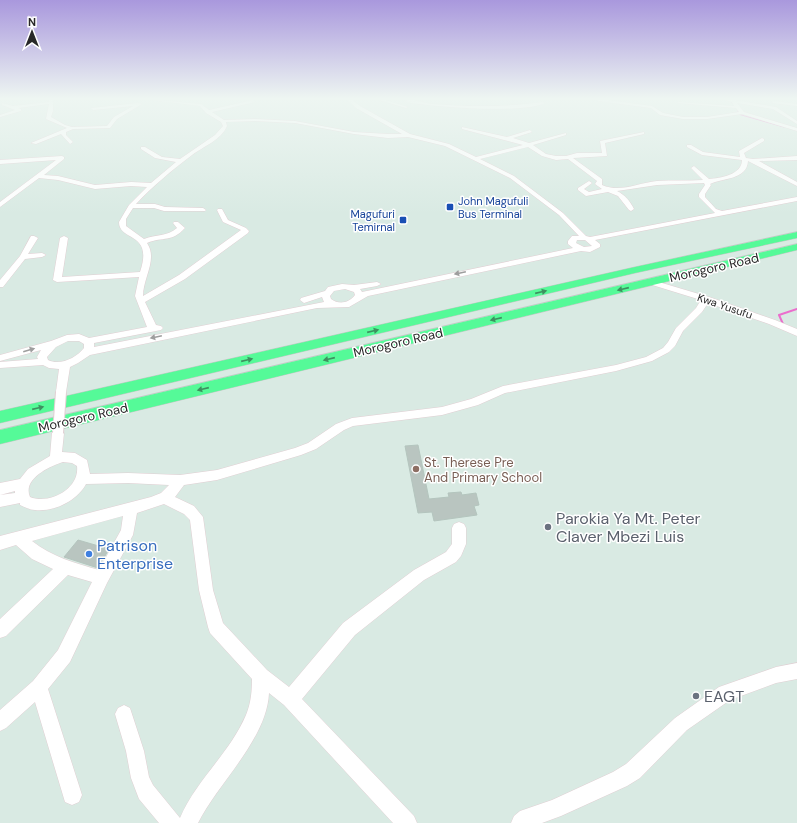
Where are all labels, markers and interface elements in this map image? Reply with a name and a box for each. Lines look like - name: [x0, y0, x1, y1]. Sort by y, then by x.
- north arrow: [12, 12, 52, 52]
- text: N: [28, 15, 36, 29]
- place label: John Magufuli Bus Terminal: [458, 194, 528, 221]
- marker: John Magufuli Bus Terminal: [445, 202, 455, 212]
- place label: Magufuri Temirnal: [351, 207, 395, 234]
- marker: Magufuri Temirnal: [398, 215, 408, 225]
- street label: Morogoro Road: [668, 249, 761, 286]
- one-way arrow: [454, 271, 467, 277]
- one-way arrow: [617, 286, 629, 292]
- one-way arrow: [535, 288, 547, 294]
- street label: Kwa Yusufu: [696, 290, 754, 322]
- one-way arrow: [490, 316, 503, 322]
- street label: Morogoro Road: [352, 324, 445, 361]
- one-way arrow: [367, 328, 379, 334]
- one-way arrow: [150, 334, 162, 340]
- one-way arrow: [23, 347, 35, 353]
- one-way arrow: [323, 356, 335, 362]
- one-way arrow: [240, 357, 253, 363]
- one-way arrow: [196, 386, 209, 392]
- street label: Morogoro Road: [37, 399, 130, 436]
- one-way arrow: [32, 405, 44, 411]
- place label: St. Therese Pre And Primary School: [424, 454, 542, 486]
- marker: St. Therese Pre And Primary School: [411, 464, 421, 474]
- place label: Parokia Ya Mt. Peter Claver Mbezi Luis: [556, 508, 701, 547]
- marker: Parokia Ya Mt. Peter Claver Mbezi Luis: [543, 522, 553, 532]
- place label: Patrison Enterprise: [97, 535, 173, 574]
- marker: Patrison Enterprise: [84, 549, 94, 559]
- place label: EAGT: [704, 686, 744, 707]
- marker: EAGT: [691, 691, 701, 701]

